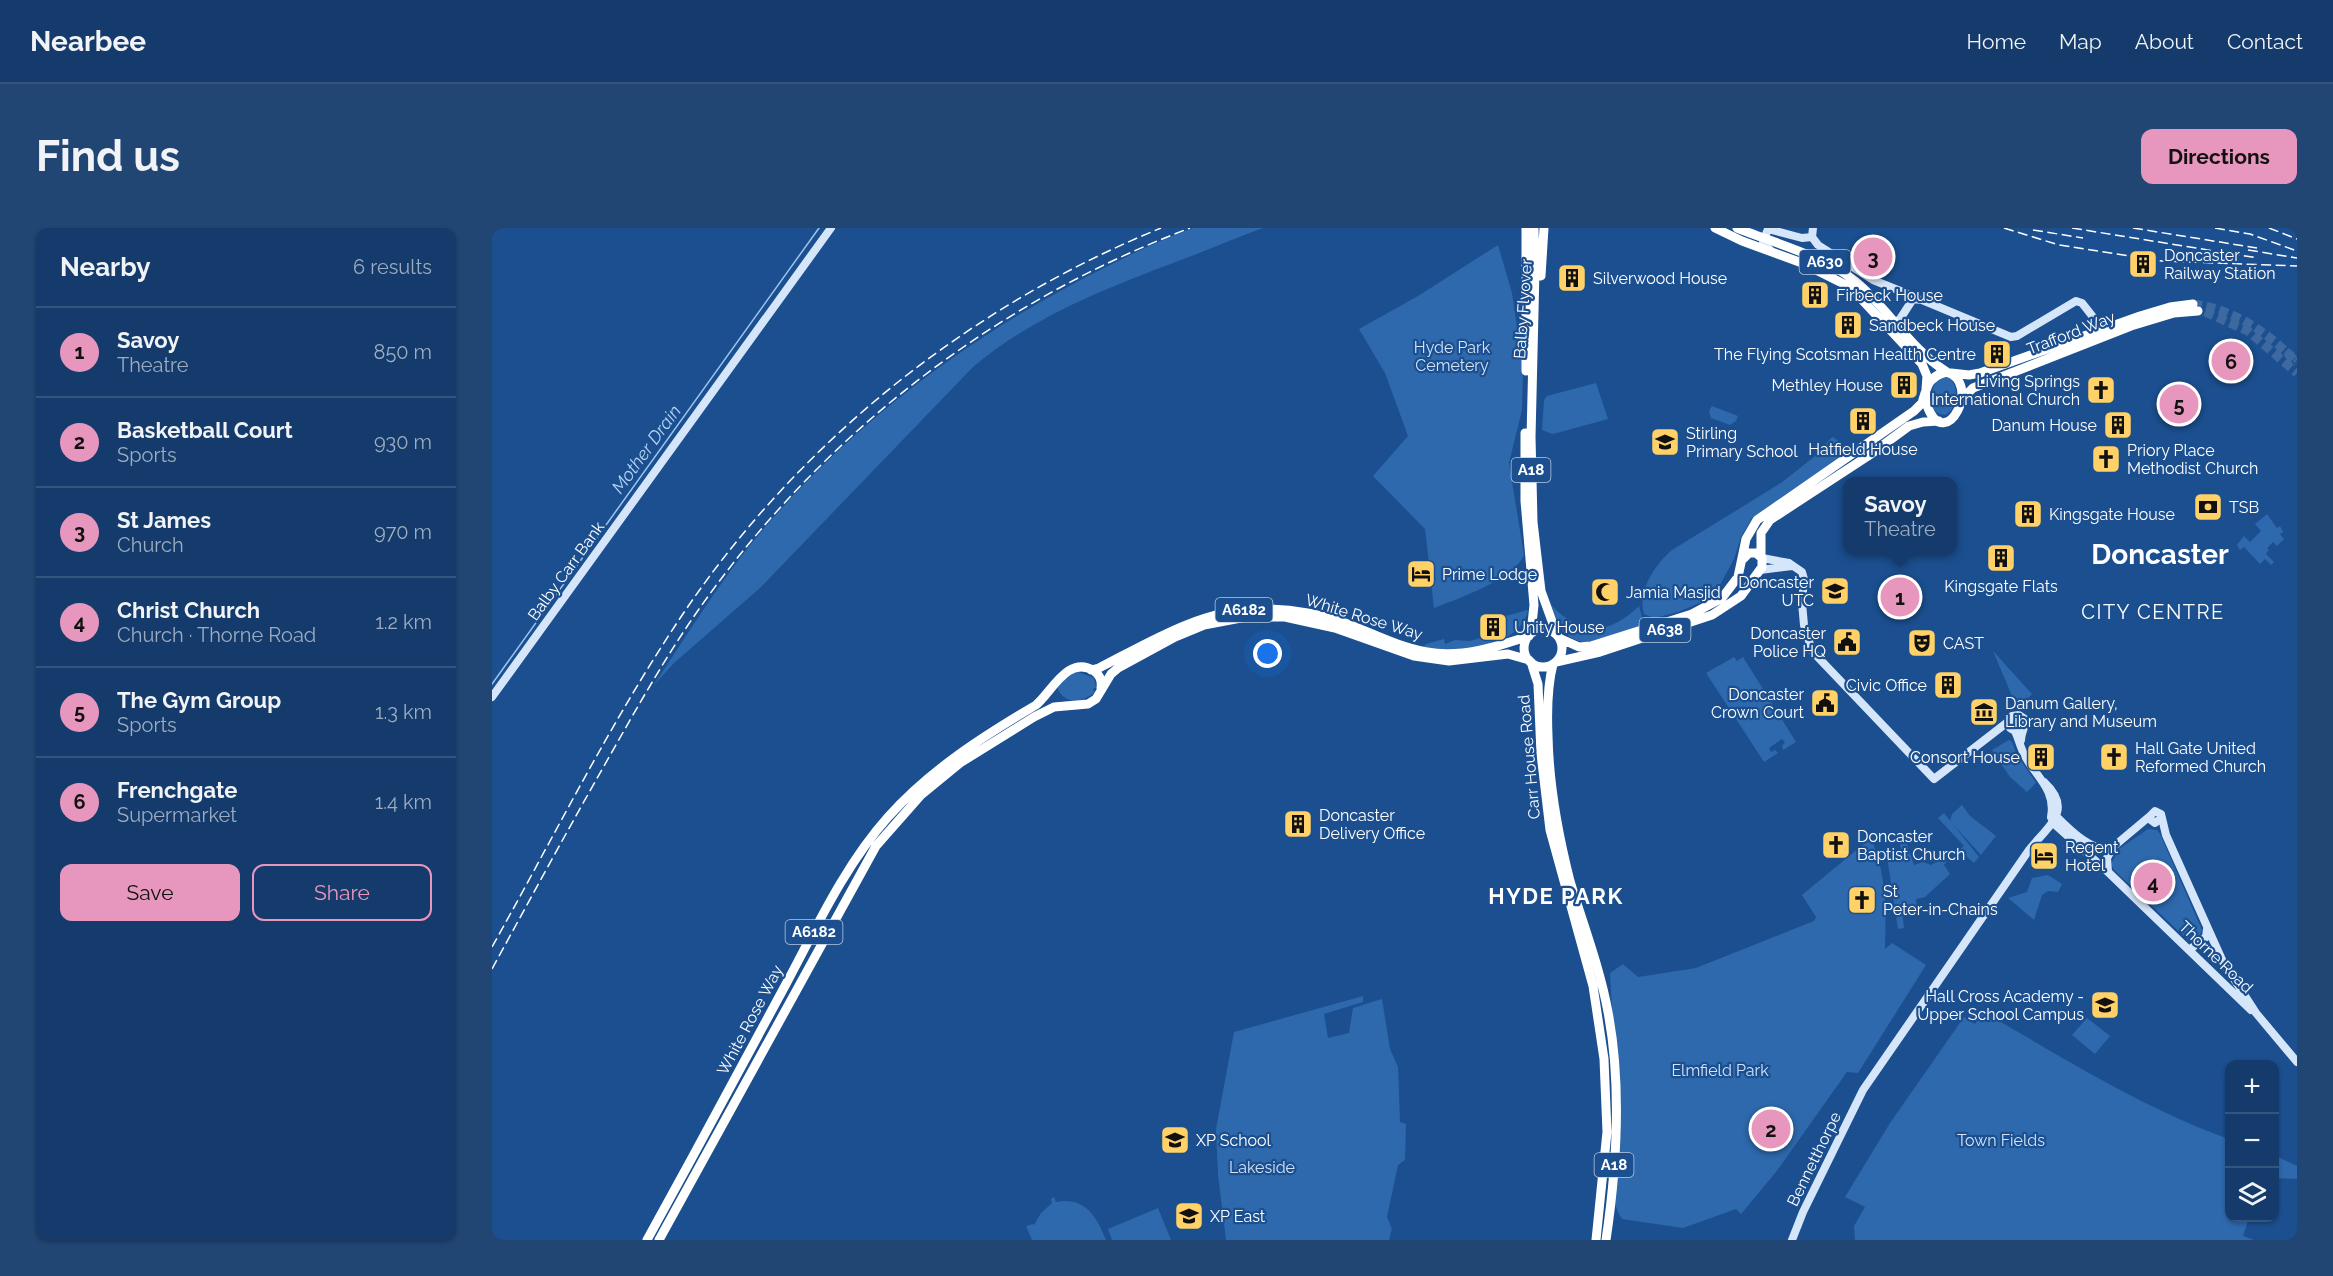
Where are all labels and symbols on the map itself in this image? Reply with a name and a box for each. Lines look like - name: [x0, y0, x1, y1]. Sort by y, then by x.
- pin: 3: [1854, 234, 1892, 279]
- place label: Doncaster Railway Station: [2164, 246, 2276, 283]
- building icon: Doncaster Railway Station: [2127, 248, 2159, 280]
- road number: A630: [1800, 250, 1850, 274]
- street label: Balby Flyover: [1510, 258, 1536, 360]
- building icon: Silverwood House: [1556, 262, 1588, 294]
- place label: Silverwood House: [1593, 269, 1727, 288]
- building icon: Firbeck House: [1799, 279, 1831, 311]
- place label: Firbeck House: [1836, 286, 1943, 305]
- street label: Trafford Way: [2024, 307, 2118, 359]
- building icon: Sandbeck House: [1832, 309, 1864, 341]
- place label: Sandbeck House: [1869, 316, 1995, 335]
- park label: Hyde Park Cemetery: [1414, 338, 1491, 375]
- building icon: The Flying Scotsman Health Centre: [1981, 338, 2013, 370]
- pin: 6: [2212, 338, 2250, 384]
- place label: The Flying Scotsman Health Centre: [1714, 345, 1976, 364]
- building icon: Methley House: [1888, 369, 1920, 401]
- place label: Living Springs International Church: [1931, 372, 2080, 409]
- church icon: Living Springs International Church: [2085, 374, 2117, 406]
- place label: Methley House: [1771, 376, 1883, 395]
- pin: 5: [2160, 382, 2198, 426]
- water label: Mother Drain: [607, 401, 685, 497]
- building icon: Hatfield House: [1847, 405, 1879, 437]
- building icon: Danum House: [2102, 409, 2134, 441]
- place label: Danum House: [1991, 416, 2097, 435]
- place label: Stirling Primary School: [1686, 424, 1798, 461]
- school or university icon: Stirling Primary School: [1649, 426, 1681, 458]
- place label: Hatfield House: [1808, 440, 1918, 459]
- place label: Priory Place Methodist Church: [2127, 441, 2258, 478]
- church icon: Priory Place Methodist Church: [2090, 443, 2122, 475]
- road number: A18: [1512, 458, 1550, 482]
- bank icon: TSB: [2192, 491, 2224, 523]
- building icon: Kingsgate House: [2012, 498, 2044, 530]
- place label: TSB: [2229, 498, 2259, 517]
- place label: Kingsgate House: [2049, 505, 2175, 524]
- street label: Balby Carr Bank: [524, 517, 609, 624]
- district label: Doncaster: [2091, 538, 2229, 571]
- building icon: Kingsgate Flats: [1985, 542, 2017, 574]
- hotel icon: Prime Lodge: [1405, 558, 1437, 590]
- place label: Prime Lodge: [1442, 565, 1537, 584]
- place label: Doncaster UTC: [1738, 573, 1814, 610]
- pin: 1: [1880, 574, 1920, 620]
- school or university icon: Doncaster UTC: [1819, 575, 1851, 607]
- mosque icon: Jamia Masjid: [1589, 576, 1621, 608]
- place label: Kingsgate Flats: [1944, 577, 2058, 596]
- place label: Jamia Masjid: [1626, 583, 1721, 602]
- street label: White Rose Way: [1303, 590, 1425, 644]
- road number: A6182: [1216, 598, 1272, 622]
- district label: CITY CENTRE: [2081, 600, 2225, 624]
- building icon: Unity House: [1477, 611, 1509, 643]
- place label: Unity House: [1514, 618, 1604, 637]
- road number: A638: [1640, 618, 1690, 642]
- place label: Doncaster Police HQ: [1750, 624, 1826, 661]
- public building icon: Doncaster Police HQ: [1831, 626, 1863, 658]
- theatre icon: CAST: [1906, 627, 1938, 659]
- place label: CAST: [1943, 634, 1984, 653]
- your location: [1253, 639, 1282, 668]
- building icon: Civic Office: [1932, 669, 1964, 701]
- place label: Civic Office: [1846, 676, 1927, 695]
- place label: Doncaster Crown Court: [1711, 685, 1805, 722]
- public building icon: Doncaster Crown Court: [1809, 687, 1841, 719]
- street label: Carr House Road: [1514, 694, 1544, 820]
- place label: Danum Gallery, Library and Museum: [2005, 694, 2157, 731]
- museum icon: Danum Gallery, Library and Museum: [1968, 696, 2000, 728]
- place label: Hall Gate United Reformed Church: [2135, 739, 2266, 776]
- building icon: Consort House: [2025, 741, 2057, 773]
- church icon: Hall Gate United Reformed Church: [2098, 741, 2130, 773]
- place label: Consort House: [1910, 748, 2020, 767]
- place label: Doncaster Delivery Office: [1319, 806, 1425, 843]
- building icon: Doncaster Delivery Office: [1282, 808, 1314, 840]
- place label: Doncaster Baptist Church: [1857, 827, 1965, 864]
- church icon: Doncaster Baptist Church: [1820, 829, 1852, 861]
- place label: Regent Hotel: [2065, 838, 2119, 875]
- hotel icon: Regent Hotel: [2028, 840, 2060, 872]
- pin: 4: [2134, 860, 2172, 904]
- place label: St Peter-in-Chains: [1883, 882, 1998, 919]
- district label: HYDE PARK: [1488, 883, 1624, 909]
- church icon: St Peter-in-Chains: [1846, 884, 1878, 916]
- street label: Thorne Road: [2175, 917, 2257, 997]
- road number: A6182: [786, 920, 842, 944]
- street label: White Rose Way: [713, 962, 787, 1078]
- place label: Hall Cross Academy - Upper School Campus: [1917, 987, 2084, 1024]
- school or university icon: Hall Cross Academy - Upper School Campus: [2089, 989, 2121, 1021]
- park label: Elmfield Park: [1671, 1061, 1769, 1080]
- pin: 2: [1752, 1106, 1790, 1152]
- street label: Bennetthorpe: [1783, 1109, 1845, 1209]
- school or university icon: XP School: [1159, 1124, 1191, 1156]
- place label: XP School: [1196, 1131, 1272, 1150]
- park label: Town Fields: [1957, 1131, 2045, 1150]
- road number: A18: [1594, 1153, 1634, 1177]
- park label: Lakeside: [1229, 1158, 1295, 1177]
- school or university icon: XP East: [1173, 1200, 1205, 1232]
- place label: XP East: [1210, 1207, 1266, 1226]

